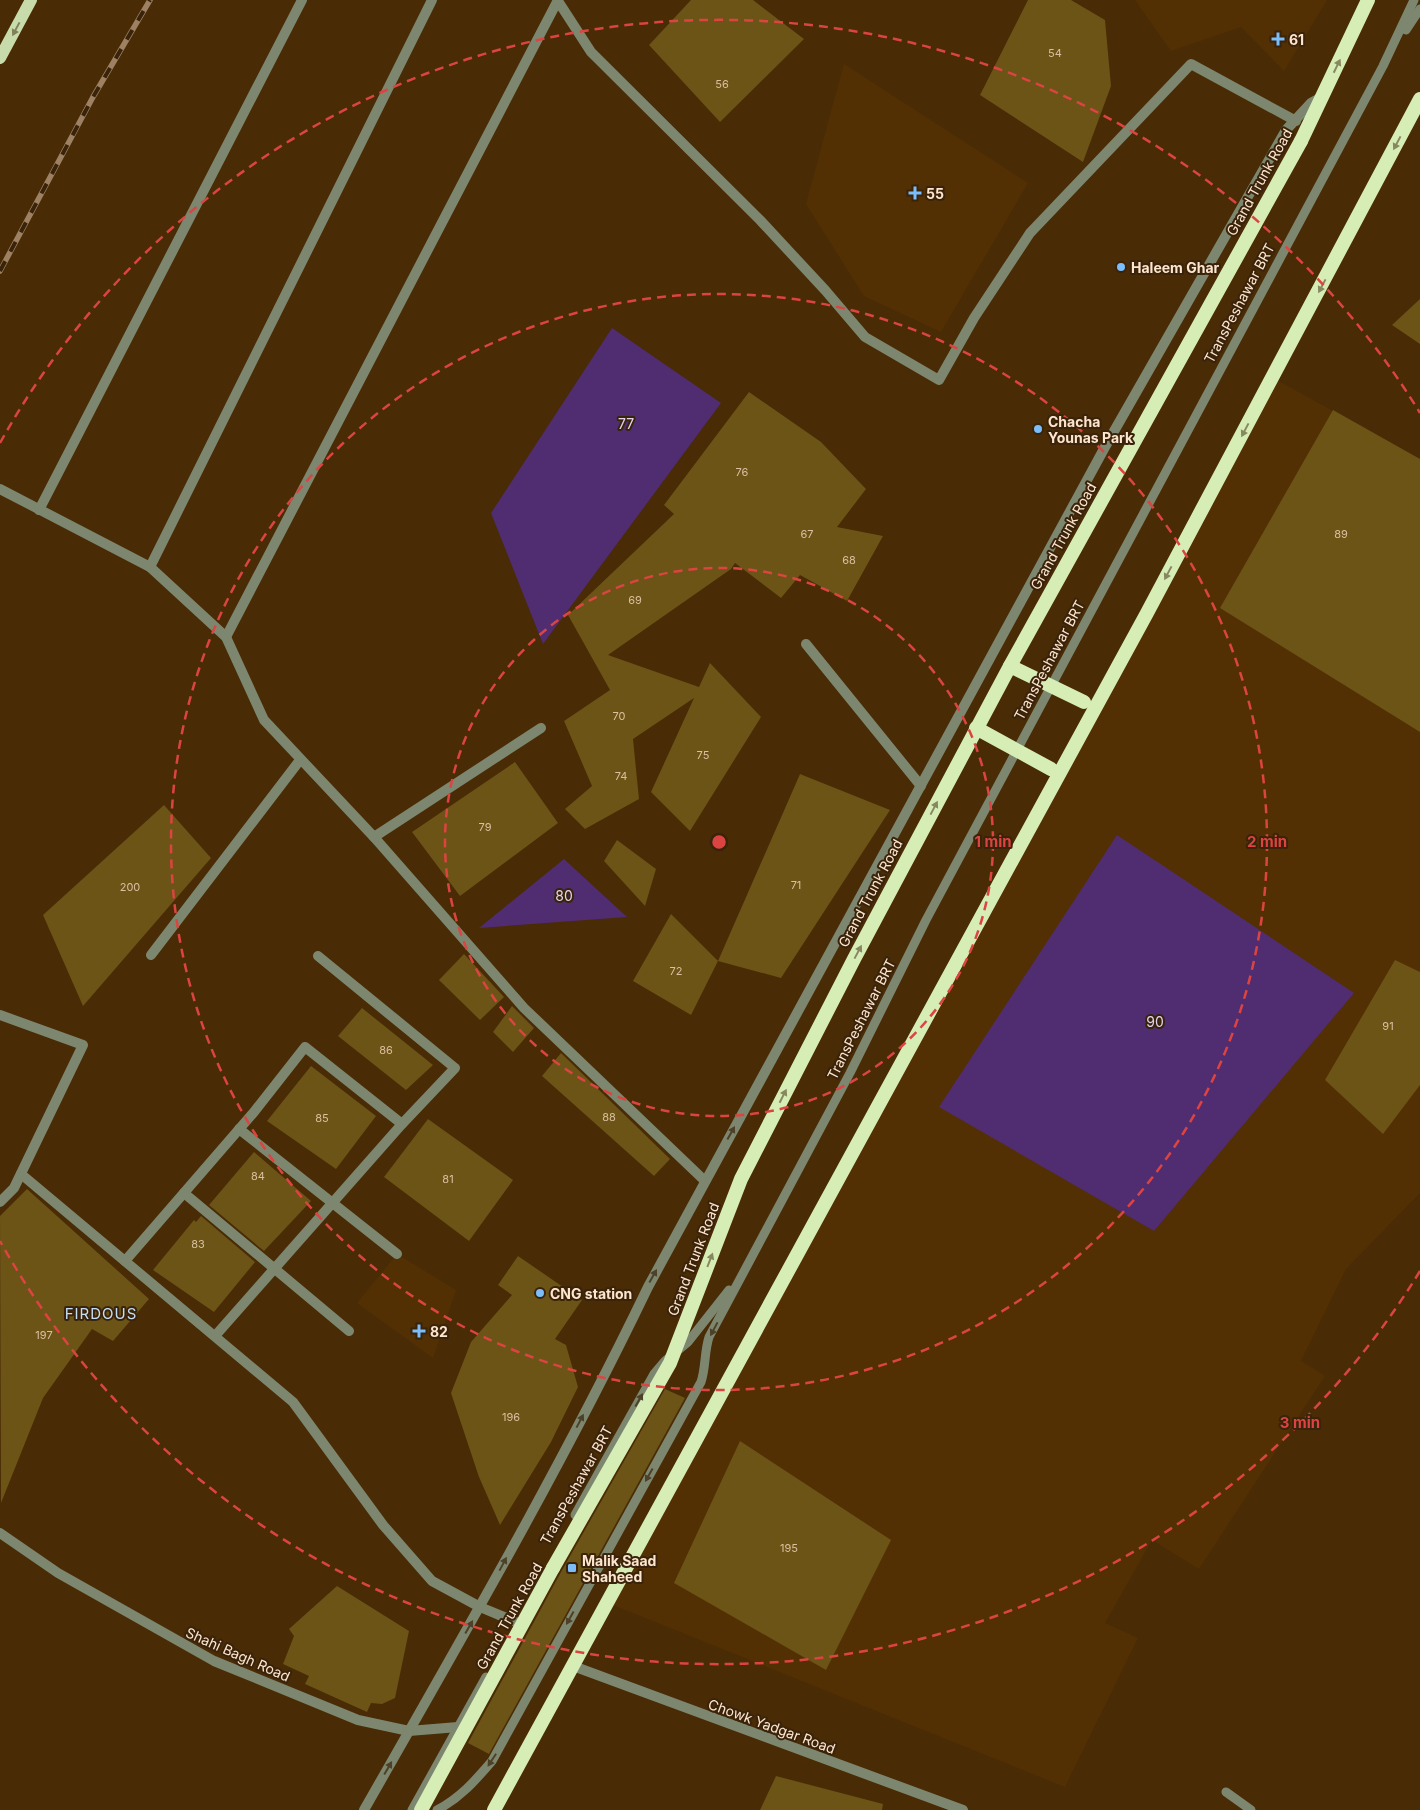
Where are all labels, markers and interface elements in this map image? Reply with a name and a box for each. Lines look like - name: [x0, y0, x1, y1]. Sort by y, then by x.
- one-way arrow: [12, 22, 20, 36]
- place label: 61: [1289, 31, 1304, 48]
- marker: 61: [1271, 32, 1285, 46]
- house number: 54: [1048, 46, 1062, 60]
- one-way arrow: [1333, 58, 1341, 73]
- house number: 56: [715, 77, 729, 91]
- street label: Grand Trunk Road: [1223, 125, 1295, 239]
- one-way arrow: [1393, 135, 1401, 150]
- place label: 55: [926, 185, 944, 202]
- marker: 55: [908, 186, 922, 200]
- street label: TransPeshawar BRT: [1200, 240, 1278, 366]
- place label: Haleem Ghar: [1131, 259, 1220, 276]
- marker: Haleem Ghar: [1115, 261, 1127, 273]
- one-way arrow: [1317, 280, 1326, 293]
- place label: Chacha Younas Park: [1048, 413, 1134, 446]
- park label: 77: [618, 415, 634, 432]
- marker: Chacha Younas Park: [1032, 423, 1044, 435]
- one-way arrow: [1241, 423, 1249, 437]
- house number: 76: [736, 465, 749, 479]
- street label: Grand Trunk Road: [1027, 479, 1099, 593]
- house number: 67: [800, 527, 814, 541]
- house number: 89: [1334, 527, 1348, 541]
- house number: 68: [842, 553, 856, 567]
- one-way arrow: [1164, 566, 1173, 580]
- house number: 69: [628, 593, 642, 607]
- street label: TransPeshawar BRT: [1010, 597, 1088, 723]
- house number: 70: [613, 709, 626, 723]
- house number: 75: [697, 748, 710, 762]
- house number: 74: [615, 769, 627, 783]
- one-way arrow: [930, 801, 938, 815]
- house number: 79: [479, 820, 492, 834]
- text: 1 min: [974, 832, 1012, 851]
- text: 2 min: [1247, 832, 1287, 851]
- centre of rings: [710, 833, 728, 851]
- street label: Grand Trunk Road: [834, 836, 906, 950]
- house number: 71: [791, 878, 801, 892]
- house number: 200: [120, 880, 140, 894]
- park label: 80: [555, 887, 573, 904]
- one-way arrow: [854, 944, 862, 959]
- street label: TransPeshawar BRT: [823, 956, 899, 1082]
- house number: 72: [670, 964, 682, 978]
- park label: 90: [1146, 1013, 1164, 1030]
- house number: 91: [1382, 1019, 1394, 1033]
- house number: 86: [379, 1043, 393, 1057]
- one-way arrow: [779, 1089, 787, 1103]
- house number: 88: [602, 1110, 616, 1124]
- house number: 85: [315, 1111, 329, 1125]
- one-way arrow: [727, 1126, 735, 1141]
- house number: 84: [251, 1169, 265, 1183]
- house number: 81: [442, 1172, 454, 1186]
- street label: Grand Trunk Road: [664, 1200, 722, 1318]
- house number: 83: [191, 1237, 205, 1251]
- one-way arrow: [706, 1253, 714, 1267]
- one-way arrow: [649, 1269, 658, 1283]
- place label: CNG station: [550, 1285, 632, 1302]
- marker: CNG station: [534, 1287, 546, 1299]
- district label: FIRDOUS: [65, 1304, 137, 1323]
- one-way arrow: [709, 1322, 718, 1336]
- place label: 82: [430, 1323, 448, 1340]
- marker: 82: [412, 1324, 426, 1338]
- house number: 197: [35, 1328, 53, 1342]
- one-way arrow: [635, 1393, 643, 1407]
- house number: 196: [502, 1410, 520, 1424]
- text: 3 min: [1280, 1413, 1320, 1432]
- one-way arrow: [576, 1414, 584, 1428]
- street label: TransPeshawar BRT: [536, 1423, 616, 1547]
- one-way arrow: [644, 1469, 653, 1482]
- house number: 195: [780, 1541, 798, 1555]
- place label: Malik Saad Shaheed: [582, 1552, 656, 1585]
- one-way arrow: [499, 1557, 507, 1571]
- street label: Grand Trunk Road: [473, 1559, 545, 1673]
- marker: Malik Saad Shaheed: [566, 1562, 578, 1574]
- one-way arrow: [566, 1611, 575, 1624]
- one-way arrow: [464, 1620, 473, 1633]
- street label: Shahi Bagh Road: [183, 1623, 293, 1685]
- street label: Chowk Yadgar Road: [706, 1695, 838, 1757]
- one-way arrow: [487, 1753, 496, 1767]
- one-way arrow: [384, 1760, 392, 1775]

